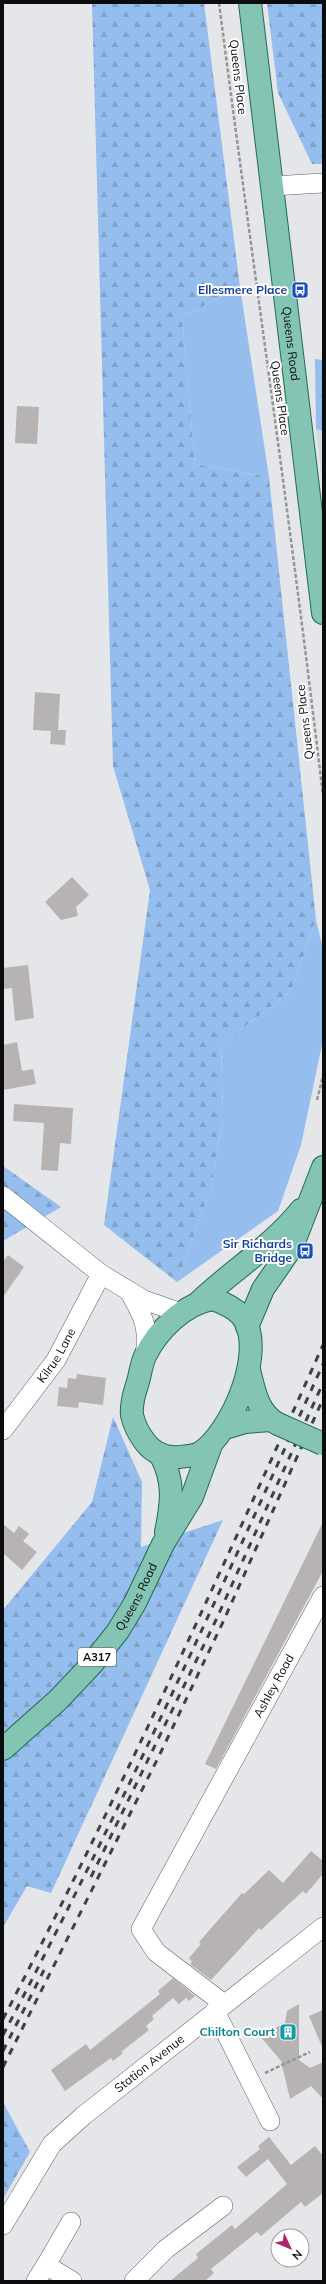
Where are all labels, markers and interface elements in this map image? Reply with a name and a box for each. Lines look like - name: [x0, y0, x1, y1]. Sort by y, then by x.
- street label: Queens Place: [226, 39, 251, 115]
- bus stop icon: Ellesmere Place: [290, 280, 310, 300]
- place label: Ellesmere Place: [198, 282, 287, 297]
- street label: Queens Road: [279, 305, 303, 382]
- street label: Queens Place: [268, 359, 293, 436]
- street label: Queens Place: [292, 684, 317, 760]
- place label: Sir Richards Bridge: [223, 1236, 292, 1265]
- bus stop icon: Sir Richards Bridge: [295, 1241, 315, 1261]
- street label: Kilrue Lane: [34, 1325, 78, 1385]
- street label: Queens Road: [112, 1560, 160, 1633]
- road number: A317: [78, 1648, 116, 1666]
- street label: Ashley Road: [250, 1651, 297, 1720]
- building icon: Chilton Court: [278, 2022, 298, 2042]
- place label: Chilton Court: [200, 2024, 275, 2039]
- street label: Station Avenue: [111, 2031, 187, 2095]
- north arrow: [270, 2228, 310, 2268]
- text: N: [289, 2247, 305, 2263]

